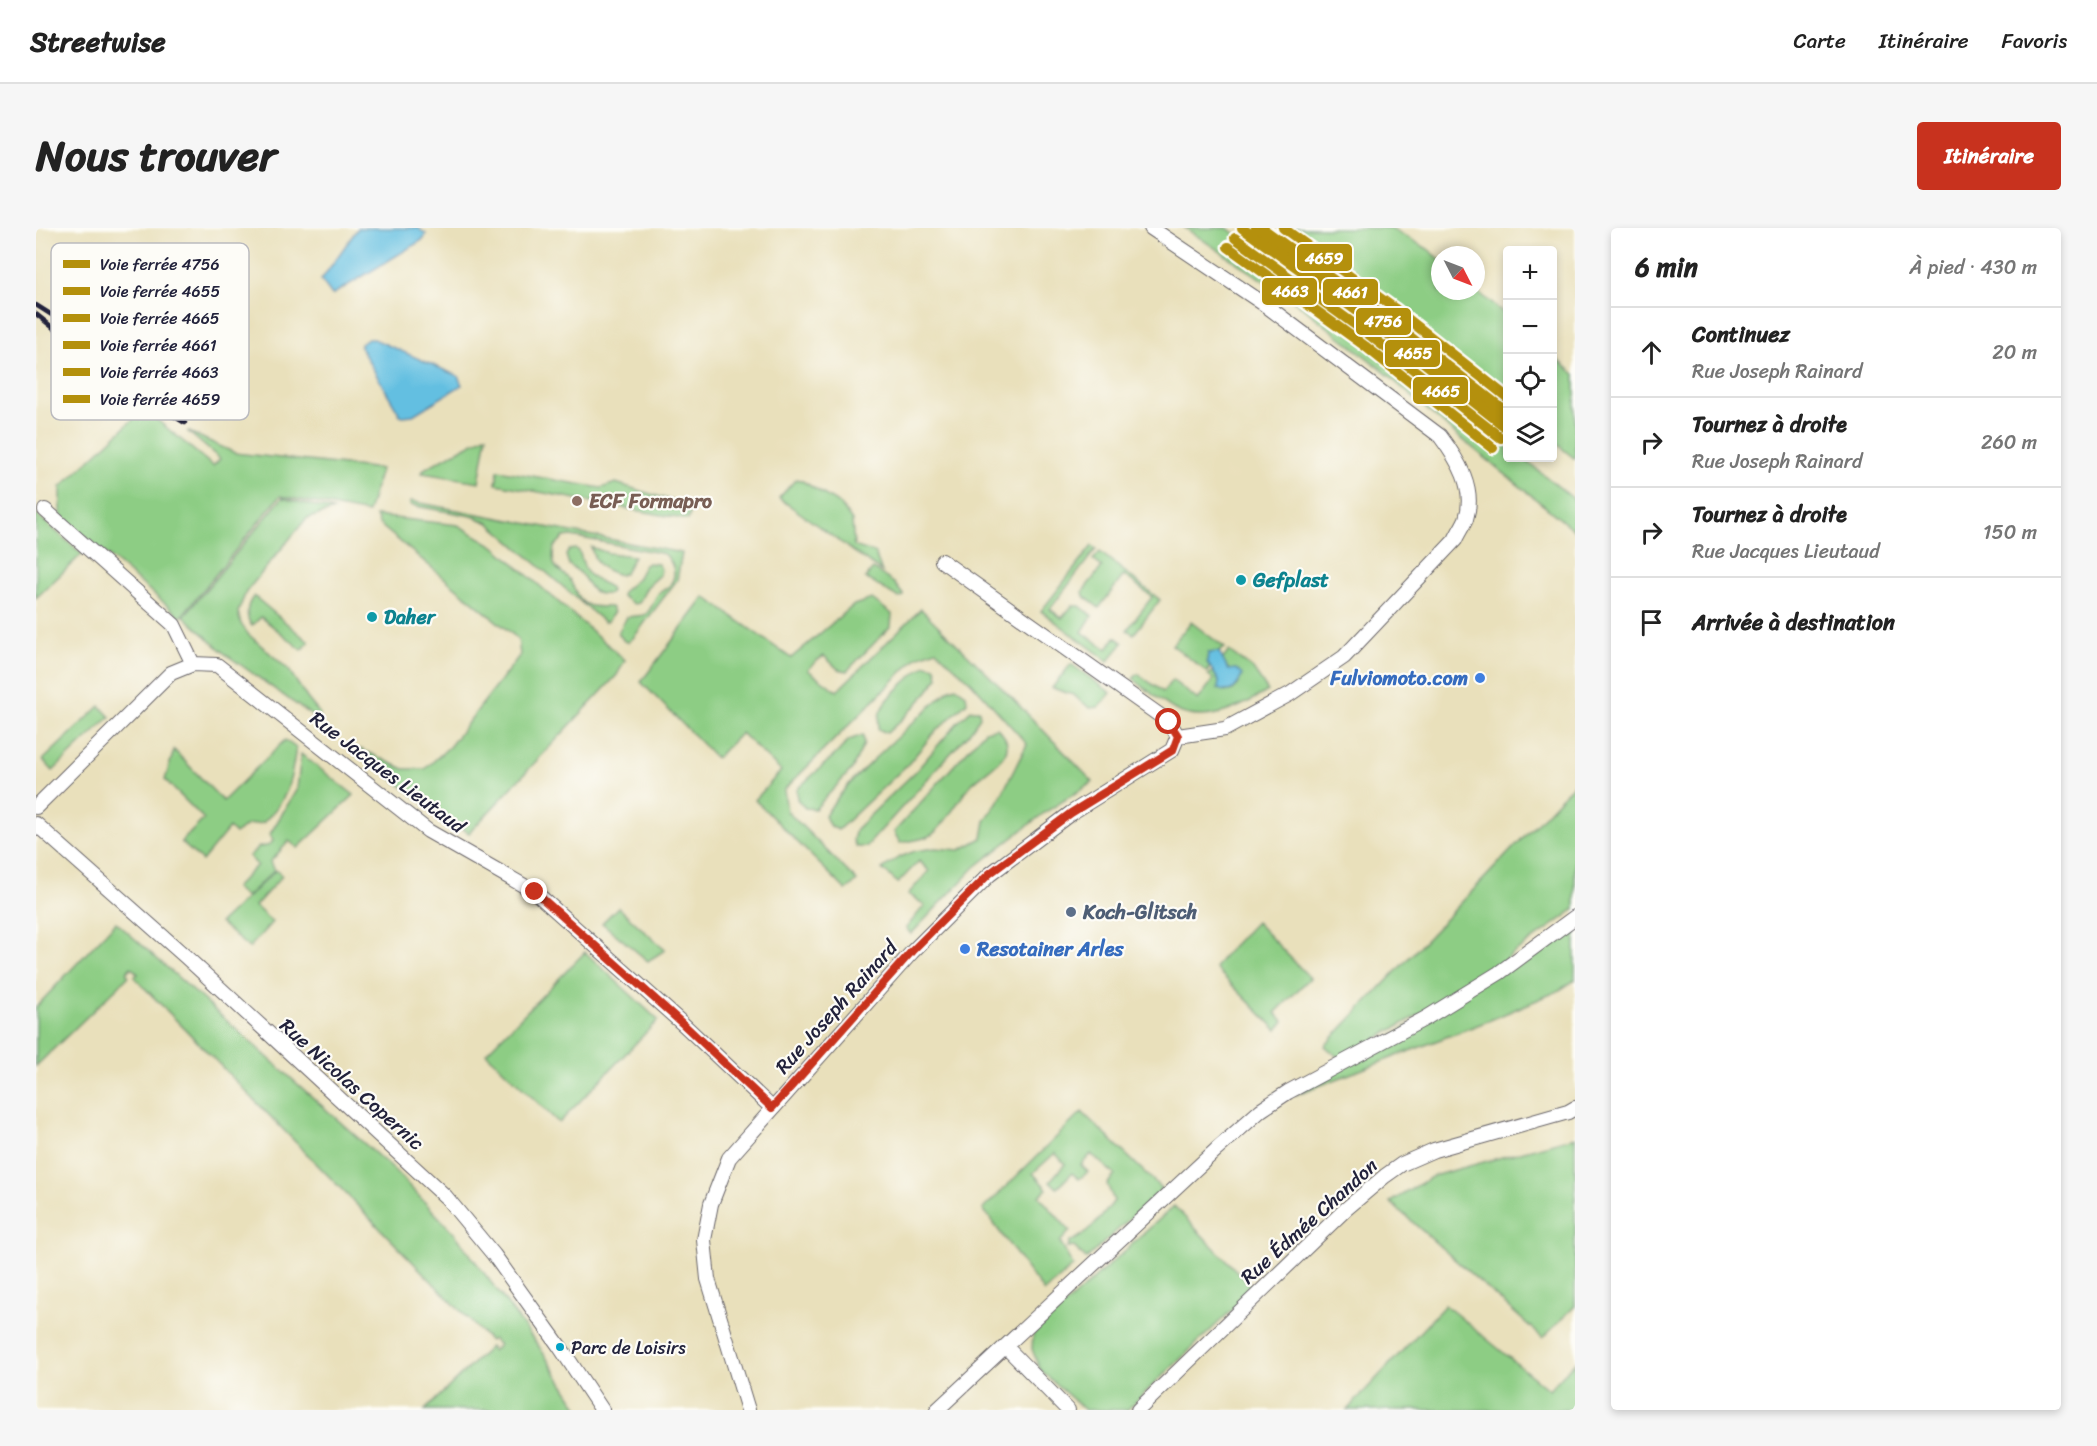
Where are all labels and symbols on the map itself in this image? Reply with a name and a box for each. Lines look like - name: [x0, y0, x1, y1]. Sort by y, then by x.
- legend: [51, 243, 249, 420]
- line badge: 4659: [1296, 243, 1353, 272]
- text: 4659: [1304, 244, 1344, 273]
- north arrow: [1431, 246, 1485, 300]
- text: Voie ferrée 4756: [100, 250, 220, 279]
- text: Voie ferrée 4655: [100, 277, 220, 306]
- line badge: 4663: [1261, 277, 1318, 306]
- text: 4663: [1271, 277, 1309, 306]
- line badge: 4661: [1322, 278, 1379, 306]
- text: 4661: [1331, 278, 1368, 307]
- text: Voie ferrée 4665: [100, 304, 220, 333]
- line badge: 4756: [1355, 307, 1412, 336]
- text: 4756: [1363, 307, 1402, 336]
- text: Voie ferrée 4661: [100, 331, 217, 360]
- line badge: 4655: [1384, 339, 1441, 368]
- text: 4655: [1393, 339, 1433, 368]
- text: Voie ferrée 4663: [100, 358, 219, 387]
- line badge: 4665: [1412, 376, 1469, 405]
- text: 4665: [1421, 377, 1460, 406]
- text: Voie ferrée 4659: [100, 385, 220, 414]
- place label: ECF Formapro: [589, 484, 712, 519]
- marker: ECF Formapro: [570, 494, 584, 508]
- place label: Gefplast: [1252, 563, 1329, 598]
- marker: Gefplast: [1234, 573, 1248, 587]
- place label: Daher: [384, 600, 437, 635]
- marker: Daher: [365, 610, 379, 624]
- place label: Fulviomoto.com: [1329, 661, 1468, 696]
- marker: Fulviomoto.com: [1473, 671, 1487, 685]
- street label: Rue Jacques Lieutaud: [302, 702, 474, 844]
- route start: [1155, 708, 1181, 734]
- route end: [521, 878, 547, 904]
- place label: Koch-Glitsch: [1082, 895, 1198, 930]
- marker: Koch-Glitsch: [1064, 905, 1078, 919]
- street label: Rue Joseph Rainard: [766, 931, 907, 1082]
- place label: Resotainer Arles: [976, 932, 1124, 967]
- marker: Resotainer Arles: [958, 942, 972, 956]
- street label: Rue Nicolas Copernic: [271, 1009, 432, 1159]
- street label: Rue Édmée Chandon: [1232, 1149, 1386, 1293]
- place label: Parc de Loisirs: [571, 1332, 686, 1364]
- marker: Parc de Loisirs: [554, 1341, 566, 1353]

